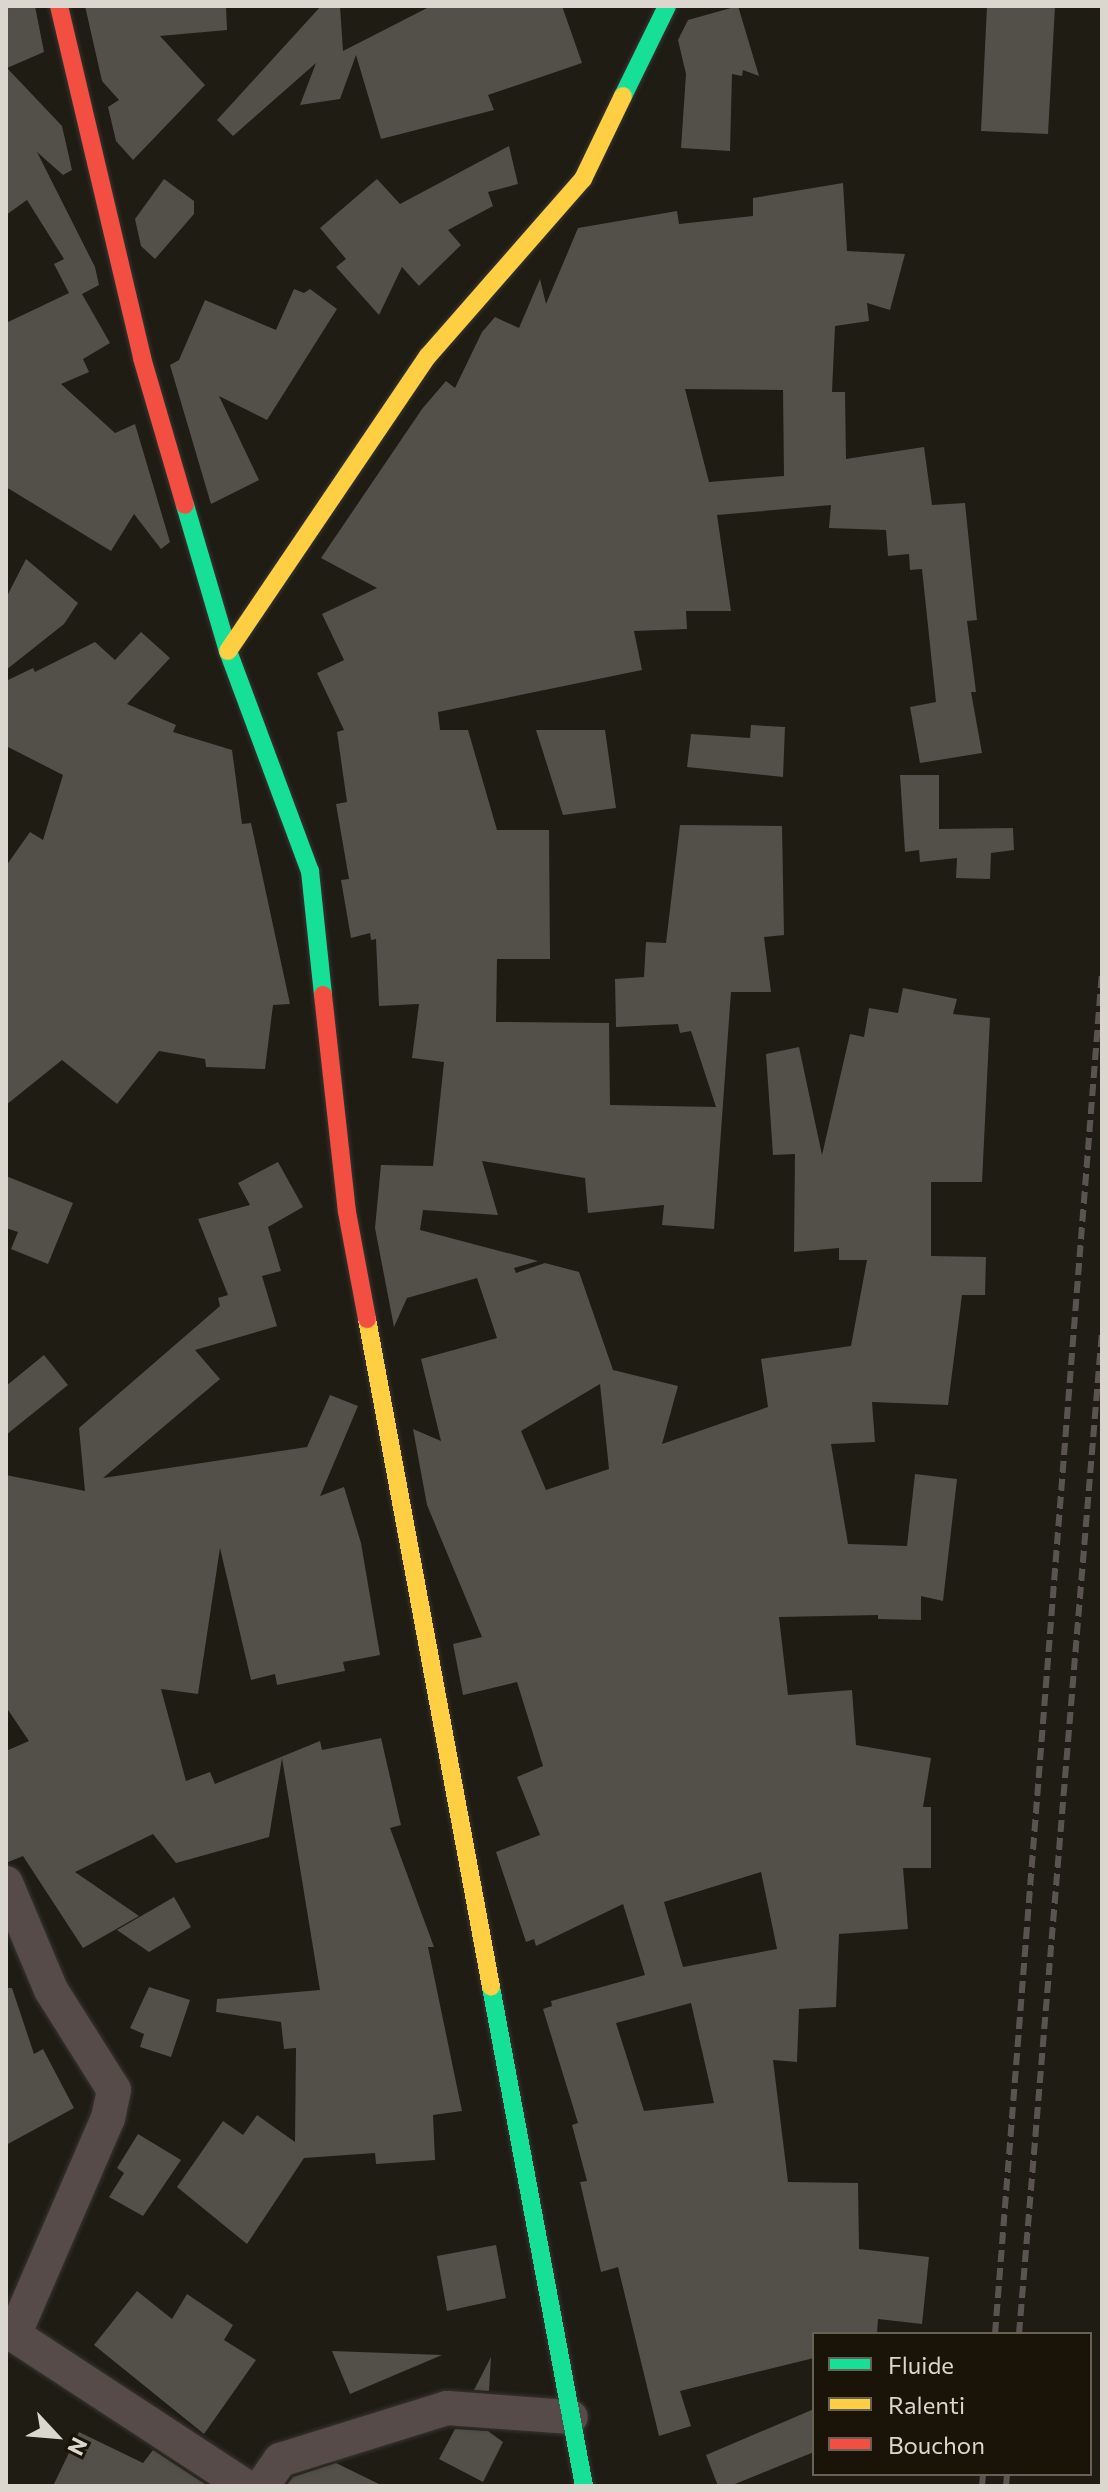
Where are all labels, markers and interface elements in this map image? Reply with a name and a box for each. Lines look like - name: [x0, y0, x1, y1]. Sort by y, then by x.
- legend: [812, 2332, 1092, 2476]
- text: Fluide: [888, 2350, 954, 2379]
- text: Ralenti: [888, 2390, 965, 2419]
- north arrow: [16, 2396, 96, 2476]
- text: Bouchon: [888, 2430, 985, 2459]
- text: N: [62, 2433, 94, 2460]

